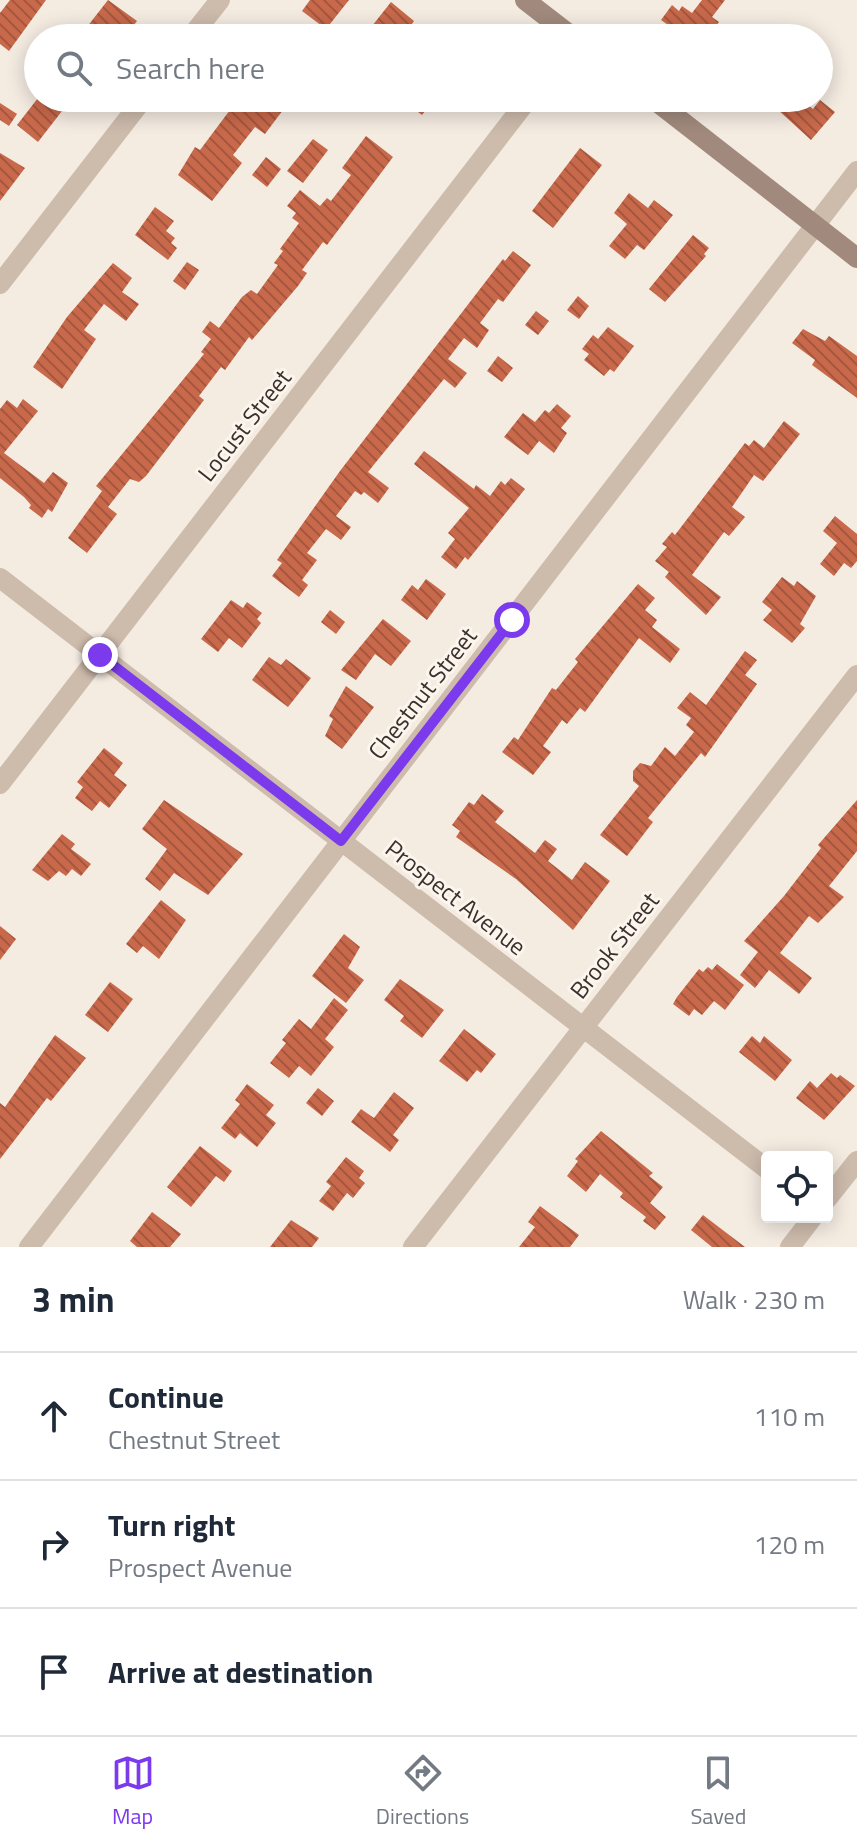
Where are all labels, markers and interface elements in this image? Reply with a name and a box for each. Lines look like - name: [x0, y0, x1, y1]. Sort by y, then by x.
- search box: [24, 24, 833, 112]
- text: Search here: [116, 45, 265, 91]
- icon: search: [52, 46, 96, 90]
- street label: Locust Street: [189, 361, 300, 489]
- route start: [494, 602, 530, 638]
- street label: Chestnut Street: [359, 619, 485, 767]
- route end: [82, 637, 118, 673]
- street label: Prospect Avenue: [378, 830, 534, 964]
- street label: Brook Street: [561, 883, 668, 1006]
- map controls: [761, 1151, 833, 1223]
- button: locate: [761, 1151, 833, 1223]
- text: 3 min: [32, 1273, 115, 1325]
- text: Walk · 230 m: [683, 1280, 825, 1319]
- text: Continue: [108, 1374, 224, 1420]
- icon: ahead: [32, 1394, 76, 1438]
- text: 110 m: [754, 1397, 825, 1436]
- text: Chestnut Street: [108, 1420, 280, 1459]
- text: Turn right: [108, 1502, 236, 1548]
- icon: right: [32, 1522, 76, 1566]
- text: 120 m: [754, 1525, 825, 1564]
- text: Prospect Avenue: [108, 1548, 292, 1587]
- text: Arrive at destination: [108, 1649, 373, 1695]
- icon: arrive: [32, 1650, 76, 1694]
- tab: Map: [111, 1751, 155, 1833]
- tab: Directions: [376, 1751, 469, 1833]
- tab: Saved: [690, 1751, 746, 1833]

